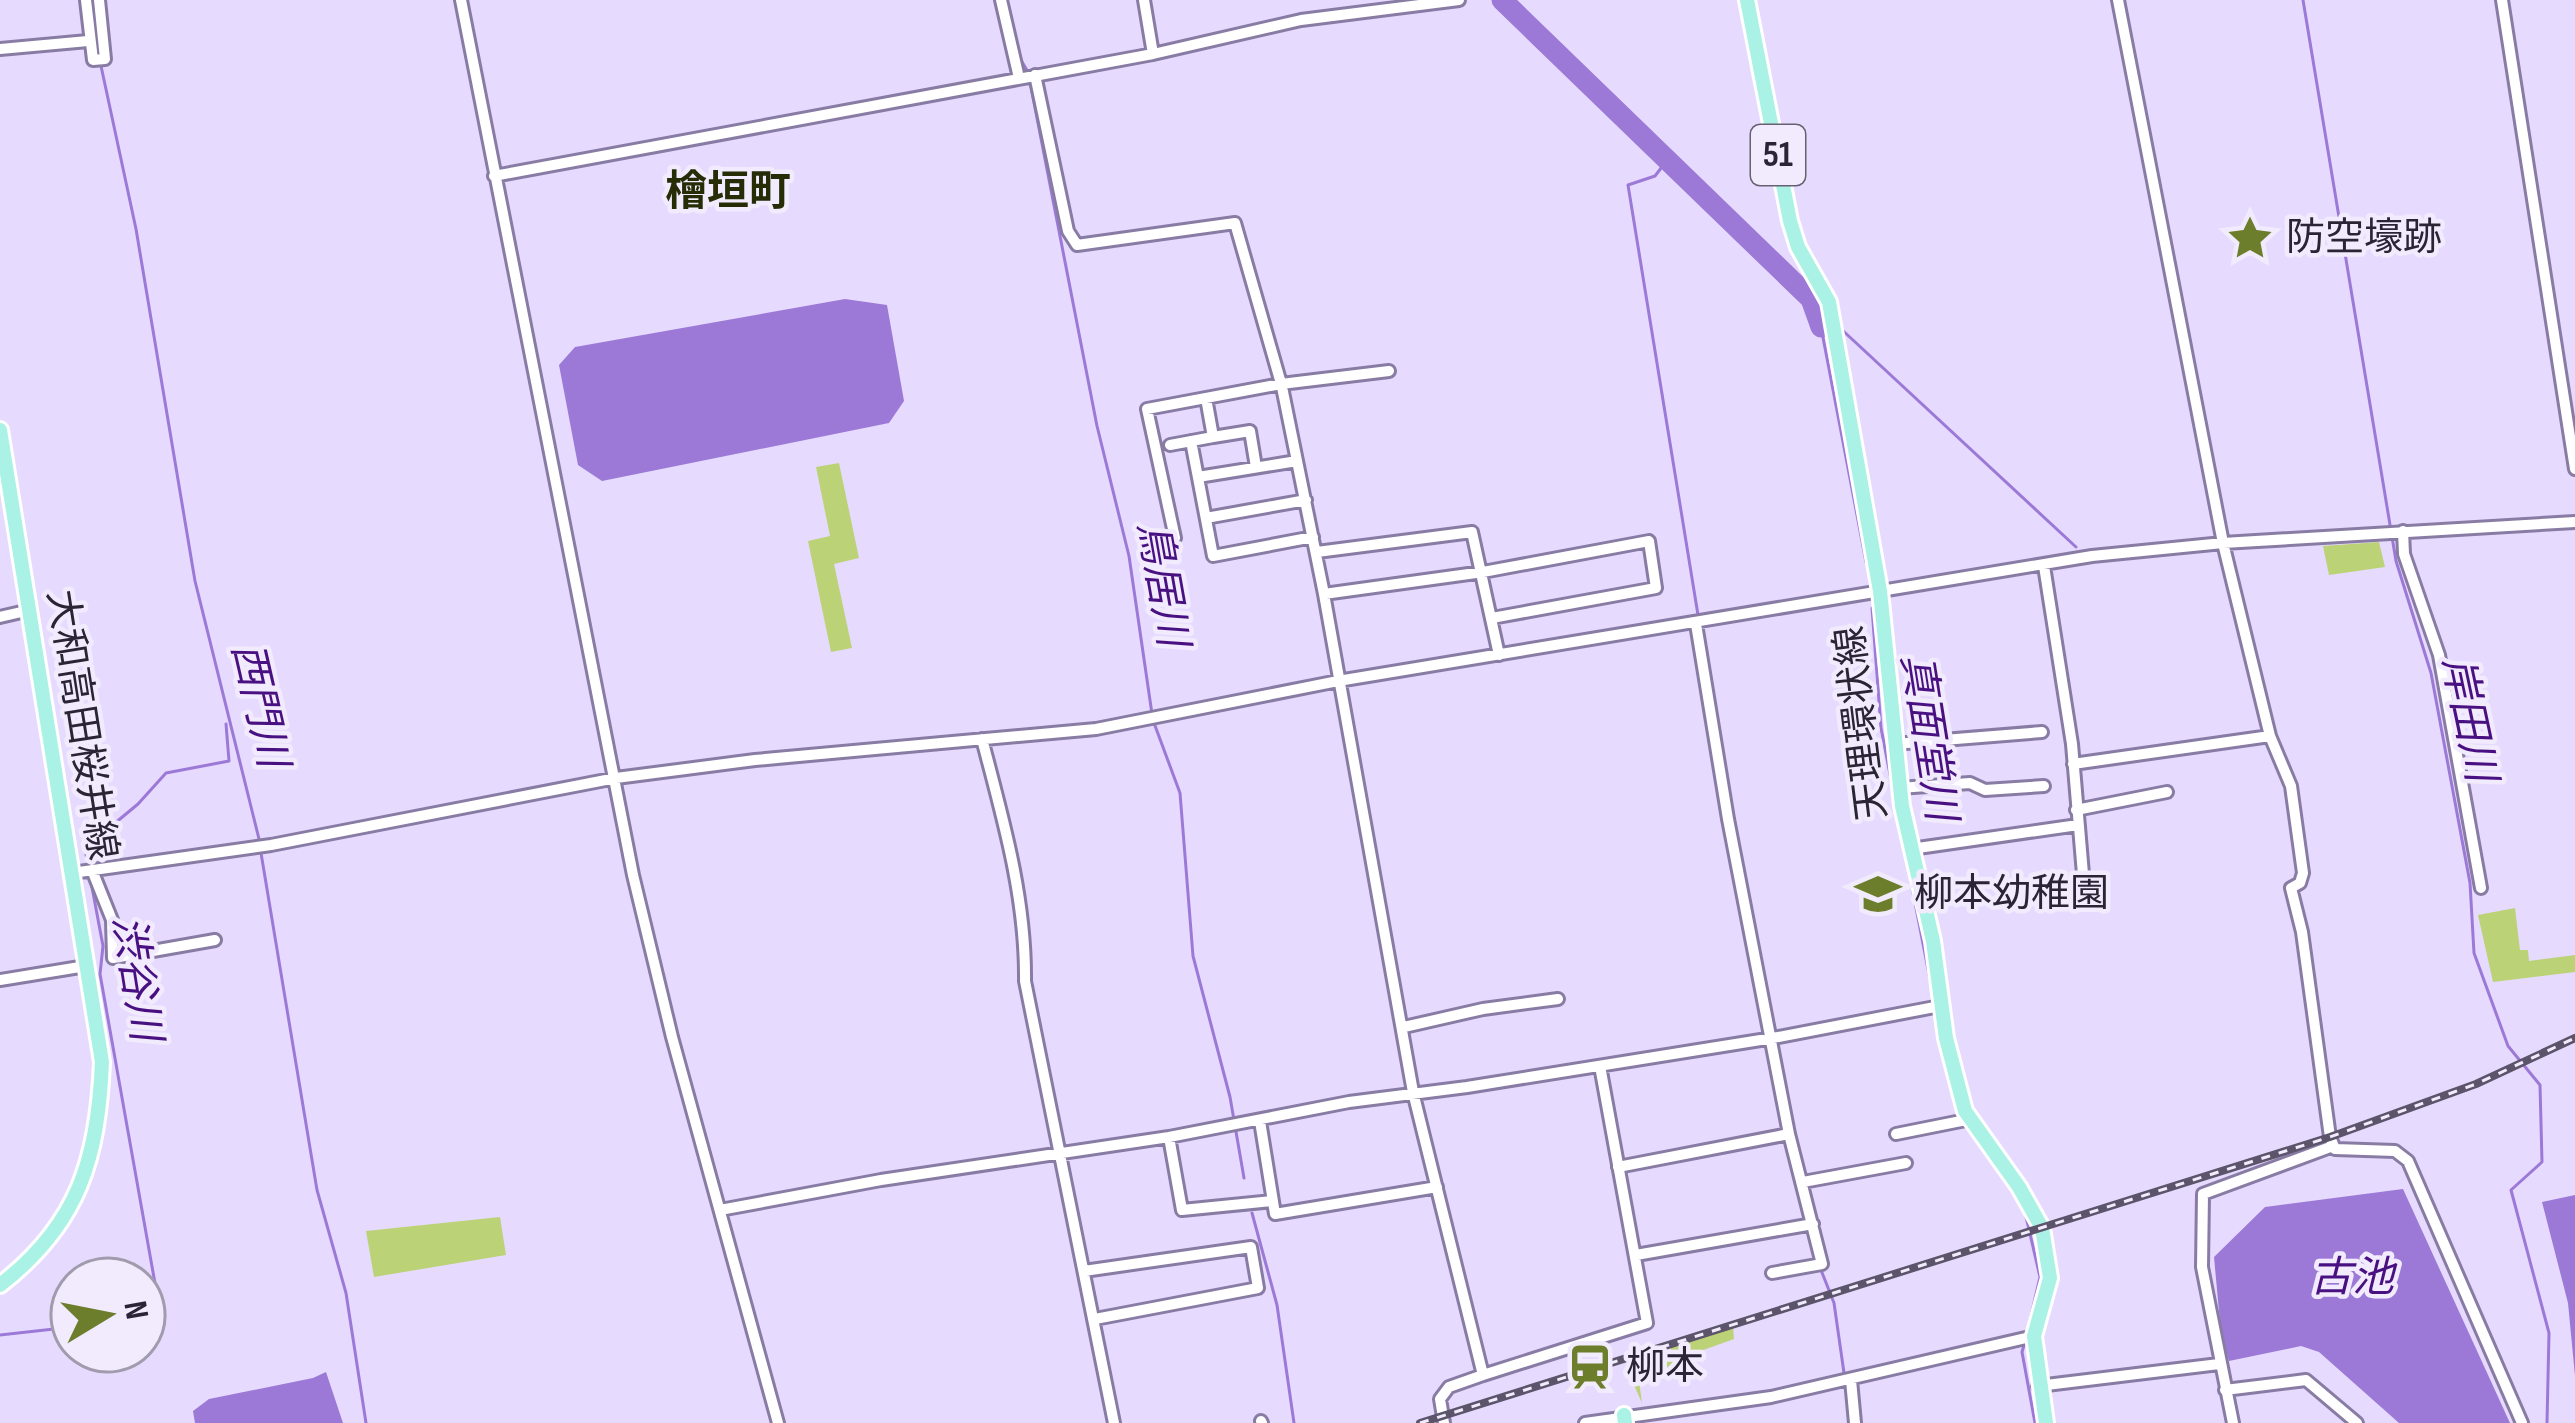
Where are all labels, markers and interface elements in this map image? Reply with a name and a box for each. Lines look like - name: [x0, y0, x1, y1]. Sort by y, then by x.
- road number: 51: [1751, 125, 1805, 185]
- district label: 檜垣町: [665, 167, 791, 218]
- place icon: 防空壕跡: [2225, 213, 2275, 263]
- place label: 防空壕跡: [2286, 215, 2442, 262]
- water label: 鳥居川: [1126, 518, 1199, 654]
- street label: 大和高田桜井線: [36, 586, 126, 864]
- street label: 天理環状線: [1827, 623, 1897, 823]
- water label: 西門川: [220, 638, 299, 776]
- water label: 真面堂川: [1890, 650, 1967, 828]
- water label: 岸田川: [2430, 652, 2507, 790]
- school or university icon: 柳本幼稚園: [1853, 869, 1903, 919]
- place label: 柳本幼稚園: [1914, 871, 2109, 918]
- water label: 渋谷川: [101, 912, 172, 1048]
- water label: 古池: [2310, 1253, 2398, 1304]
- north arrow: [48, 1255, 168, 1375]
- text: N: [114, 1298, 157, 1322]
- station icon: 柳本: [1565, 1342, 1615, 1392]
- place label: 柳本: [1626, 1344, 1704, 1391]

